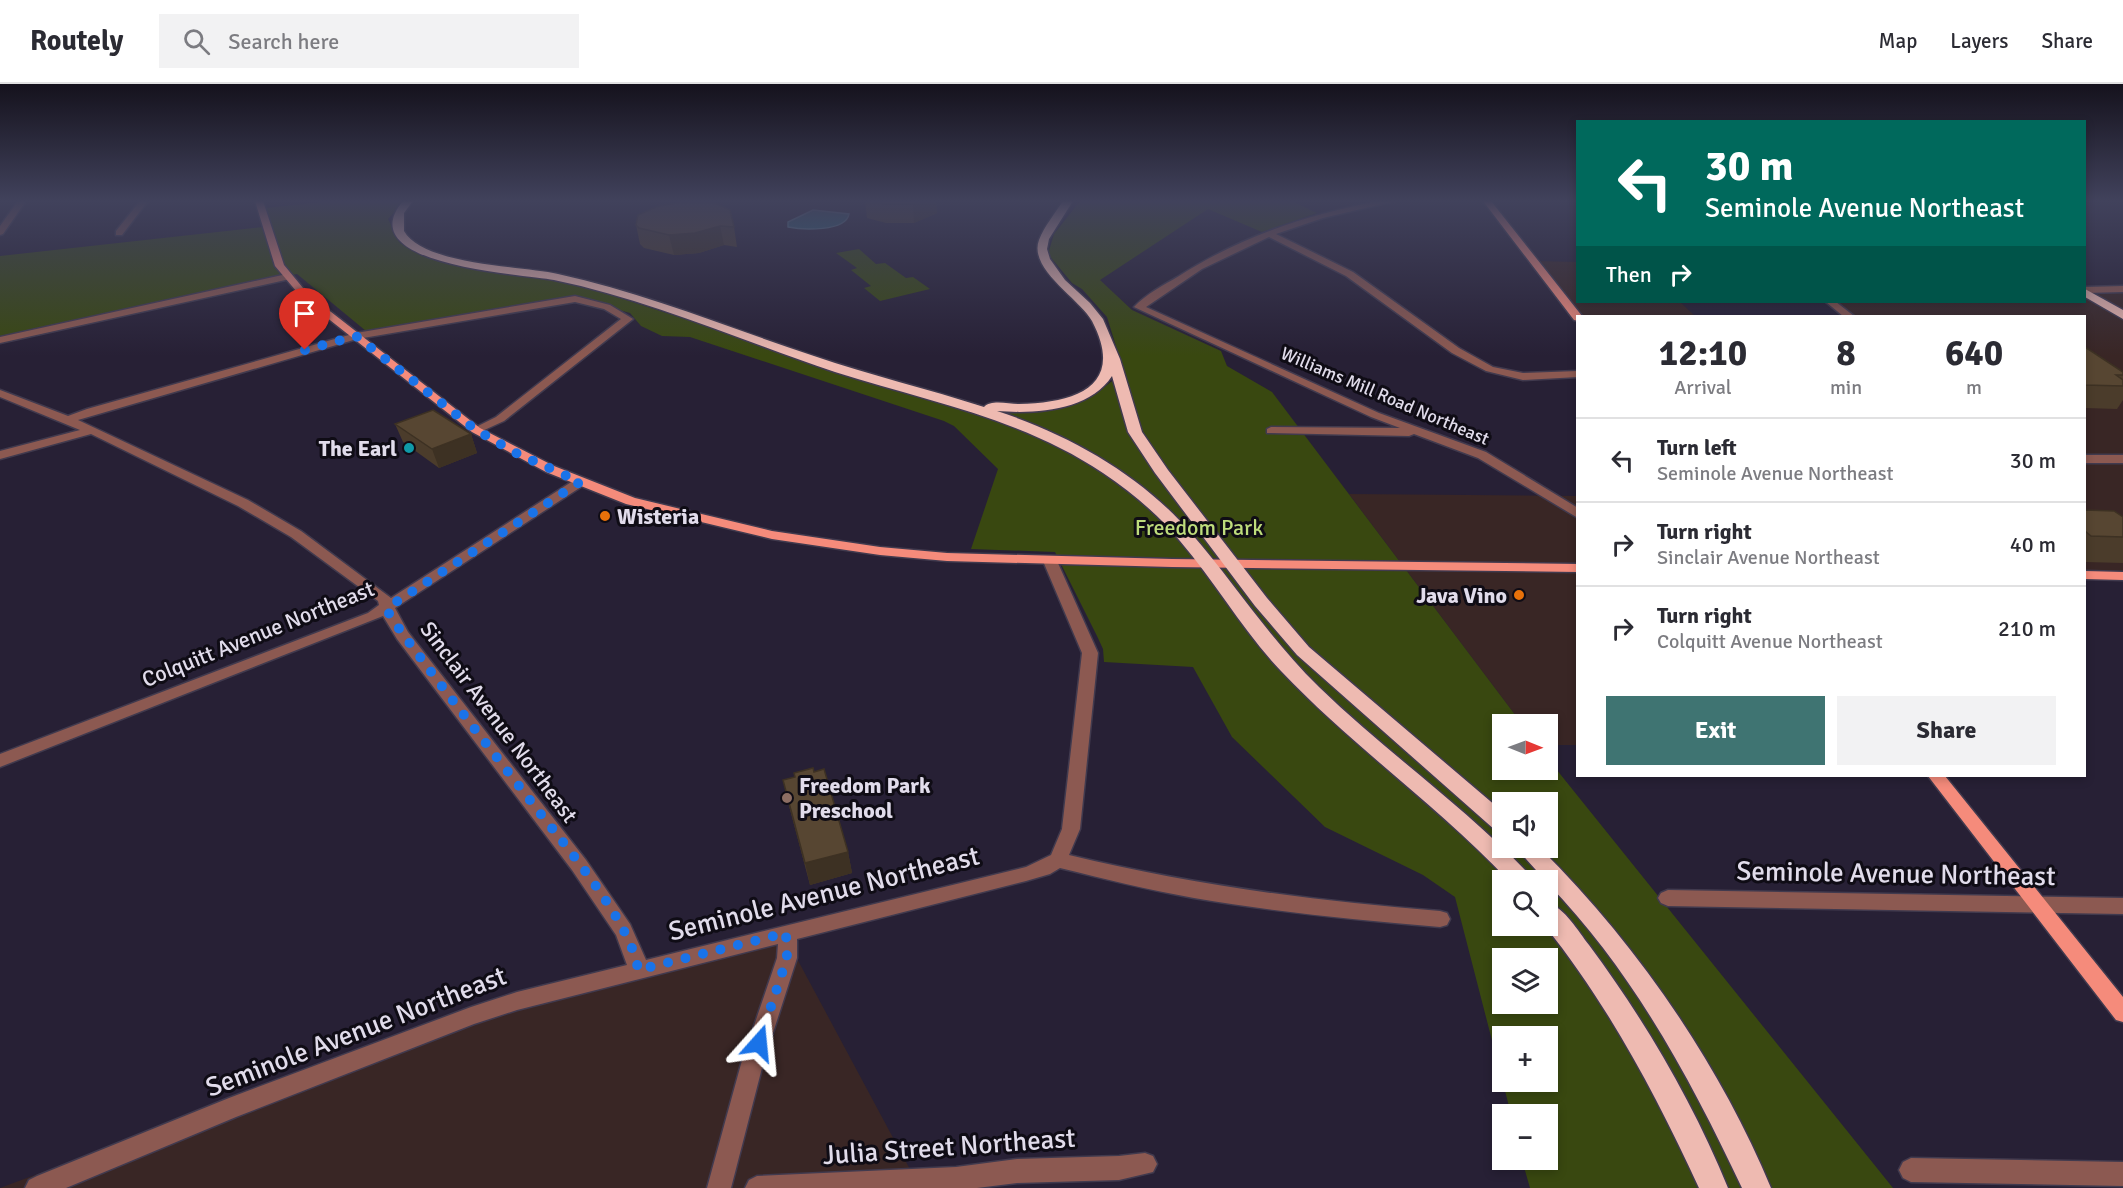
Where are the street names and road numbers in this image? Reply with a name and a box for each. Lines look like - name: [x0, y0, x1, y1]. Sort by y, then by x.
- street label: Williams Mill Road Northeast: [1278, 342, 1492, 450]
- street label: Colquitt Avenue Northeast: [138, 575, 378, 693]
- street label: Sinclair Avenue Northeast: [415, 616, 584, 828]
- street label: Seminole Avenue Northeast: [665, 839, 983, 949]
- street label: Seminole Avenue Northeast: [1736, 855, 2056, 893]
- street label: Seminole Avenue Northeast: [201, 959, 511, 1105]
- street label: Julia Street Northeast: [821, 1122, 1077, 1172]

